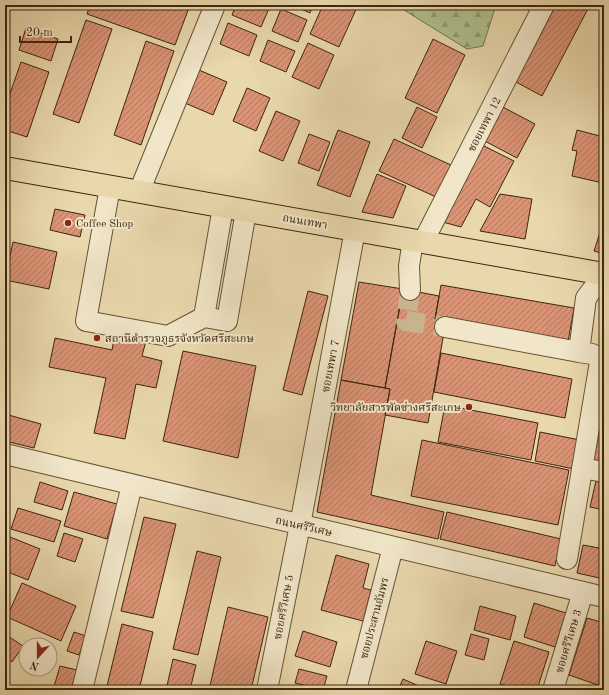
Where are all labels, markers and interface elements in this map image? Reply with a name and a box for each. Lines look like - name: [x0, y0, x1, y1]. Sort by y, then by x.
- scale bar: [20, 18, 71, 44]
- text: 20 m: [26, 27, 53, 39]
- street label: ซอยเทพา 12: [467, 96, 504, 154]
- street label: ถนนเทพา: [281, 213, 328, 232]
- marker: Coffee Shop: [63, 218, 73, 228]
- place label: Coffee Shop: [76, 219, 134, 230]
- place label: สถานีตำรวจภูธรจังหวัดศรีสะเกษ: [105, 332, 254, 345]
- marker: สถานีตำรวจภูธรจังหวัดศรีสะเกษ: [92, 333, 102, 343]
- street label: ซอยเทพา 7: [321, 339, 342, 394]
- place label: วิทยาลัยสารพัดช่างศรีสะเกษ: [330, 401, 461, 414]
- marker: วิทยาลัยสารพัดช่างศรีสะเกษ: [464, 402, 474, 412]
- street label: ถนนศรีวิเศษ: [274, 514, 334, 539]
- street label: ซอยศรีวิเศษ 5: [271, 573, 296, 641]
- street label: ซอยประสานอัมพร: [358, 576, 392, 660]
- street label: ซอยศรีวิเศษ 3: [553, 608, 584, 675]
- north arrow: [18, 637, 58, 677]
- text: N: [29, 658, 41, 672]

